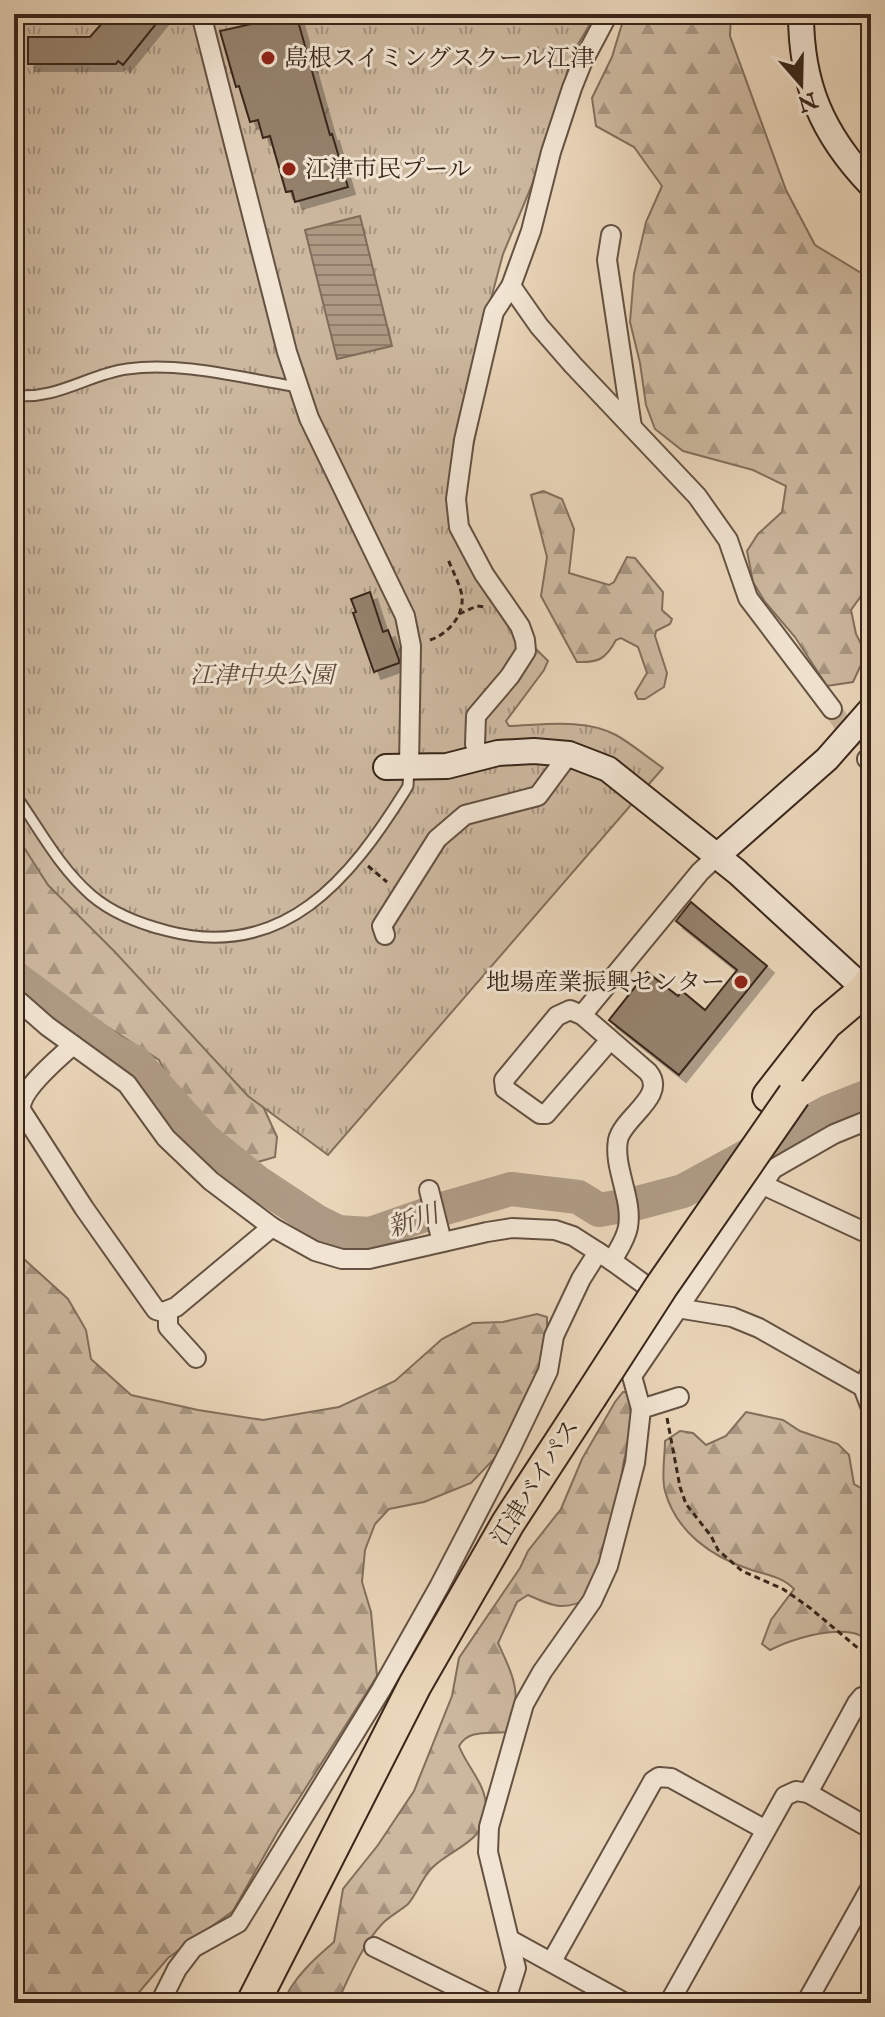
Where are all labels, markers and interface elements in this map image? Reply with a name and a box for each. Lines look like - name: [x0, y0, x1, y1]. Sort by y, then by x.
- place label: 島根スイミングスクール江津: [284, 44, 594, 75]
- north arrow: [761, 44, 841, 124]
- marker: 島根スイミングスクール江津: [259, 49, 277, 67]
- text: N: [793, 84, 822, 117]
- place label: 江津市民プール: [305, 155, 472, 186]
- marker: 江津市民プール: [280, 160, 298, 178]
- park label: 江津中央公園: [190, 661, 338, 692]
- place label: 地場産業振興センター: [486, 968, 725, 999]
- marker: 地場産業振興センター: [732, 973, 750, 991]
- water label: 新川: [384, 1197, 446, 1245]
- street label: 江津バイパス: [485, 1414, 587, 1552]

